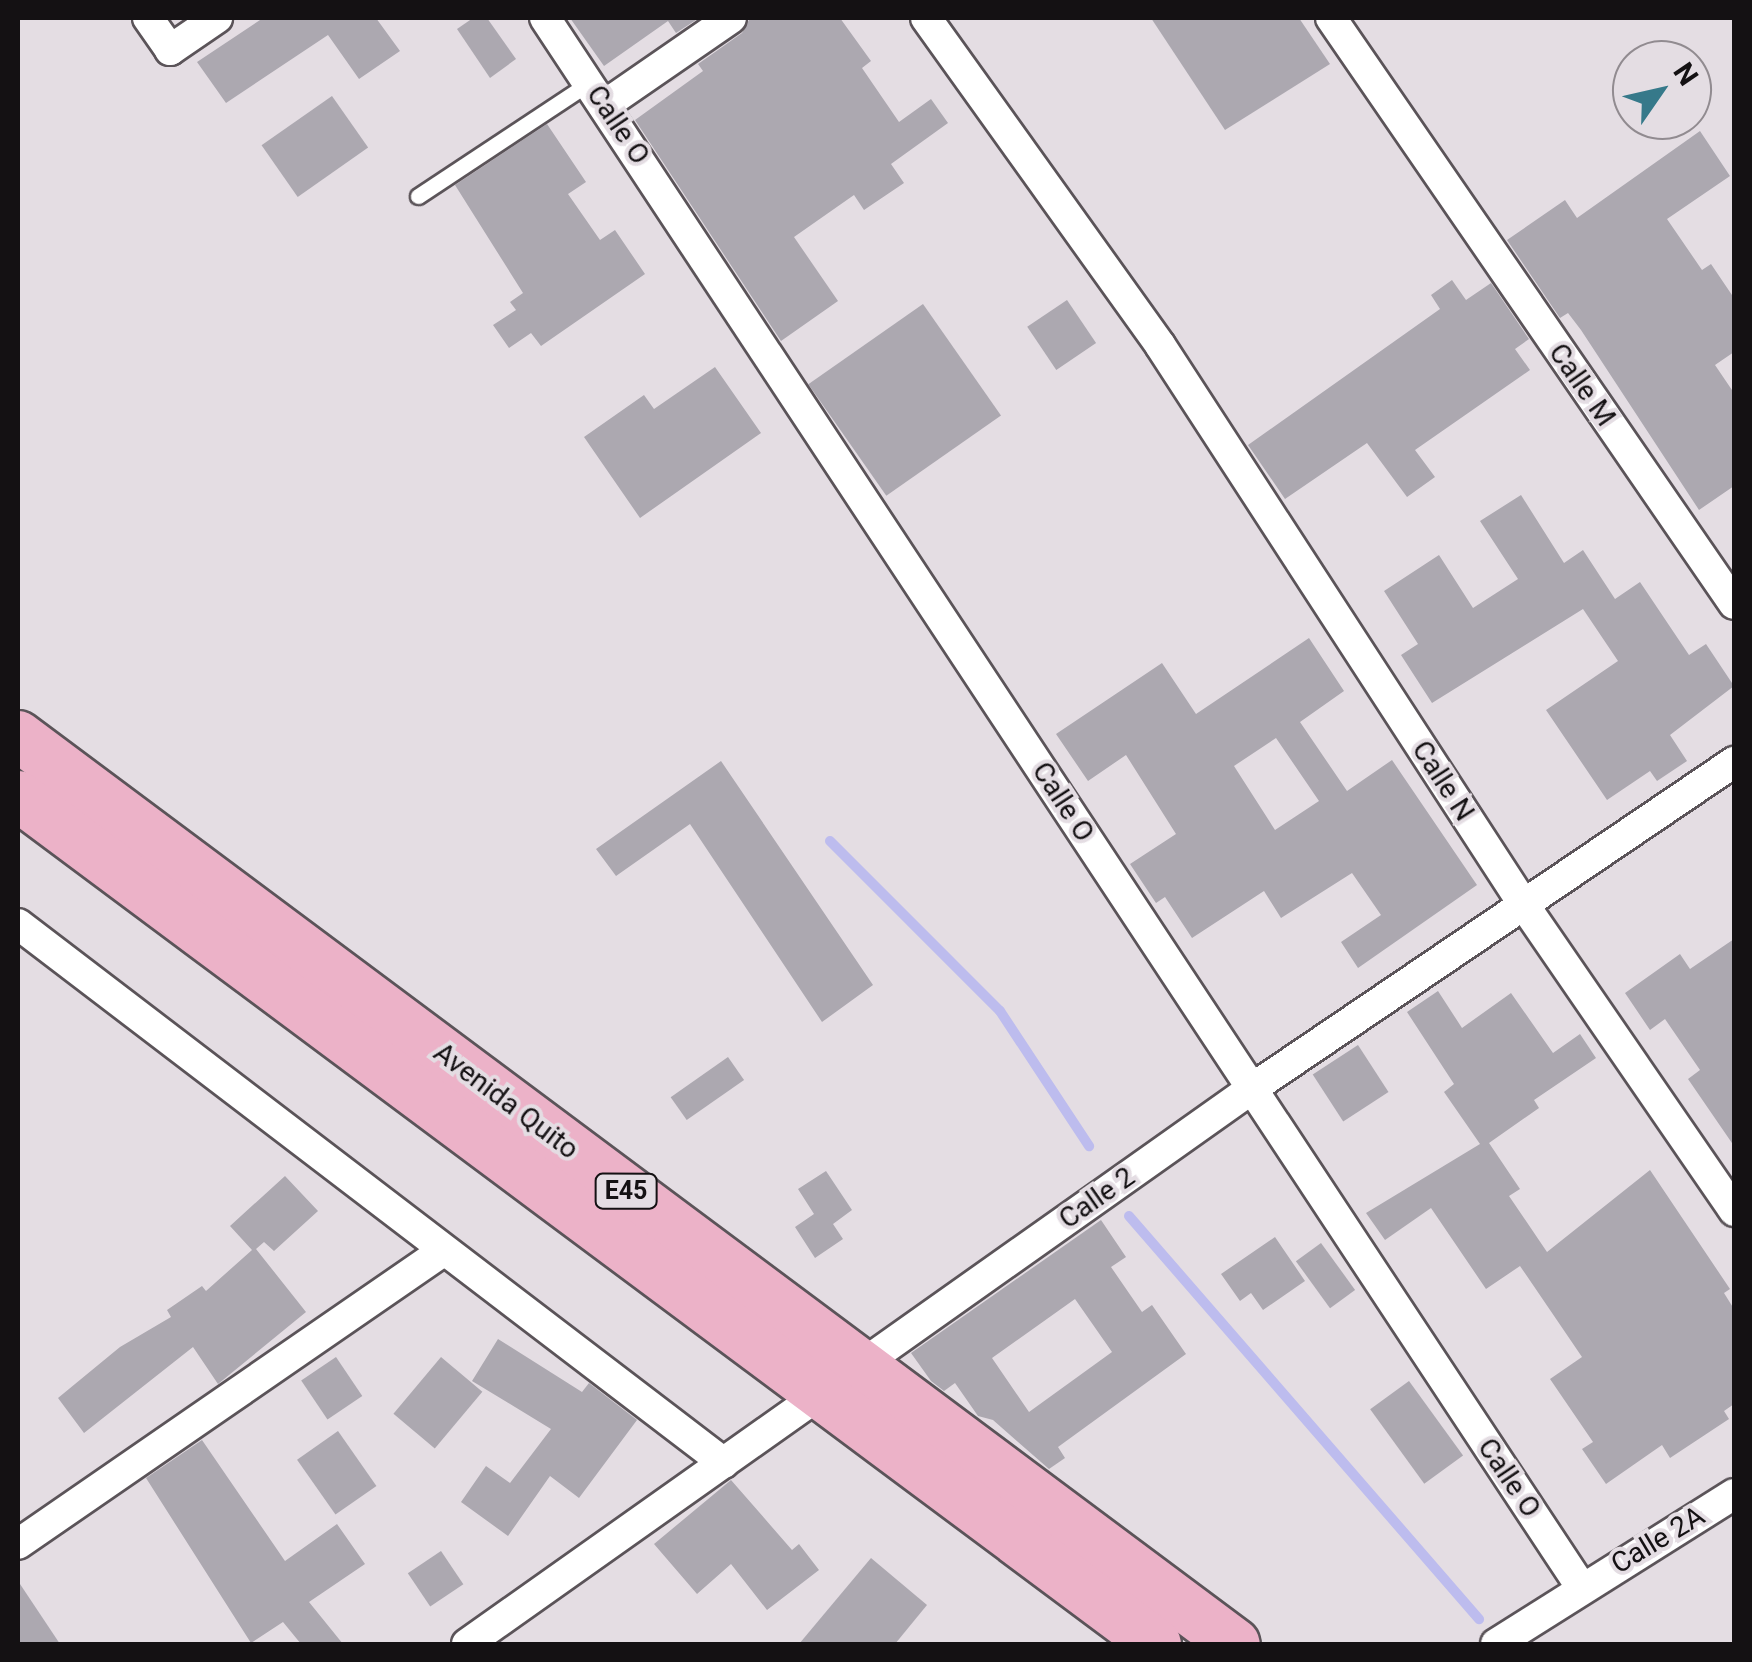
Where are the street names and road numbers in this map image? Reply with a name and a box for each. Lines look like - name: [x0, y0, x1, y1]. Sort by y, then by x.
- street label: Calle O: [579, 79, 657, 171]
- street label: Calle M: [1541, 337, 1623, 433]
- street label: Calle N: [1405, 735, 1481, 827]
- street label: Calle O: [1025, 756, 1101, 848]
- street label: Avenida Quito: [427, 1036, 585, 1166]
- street label: Calle 2: [1053, 1160, 1141, 1236]
- road number: E45: [594, 1171, 658, 1211]
- street label: Calle O: [1470, 1432, 1548, 1524]
- street label: Calle 2A: [1605, 1499, 1711, 1581]

